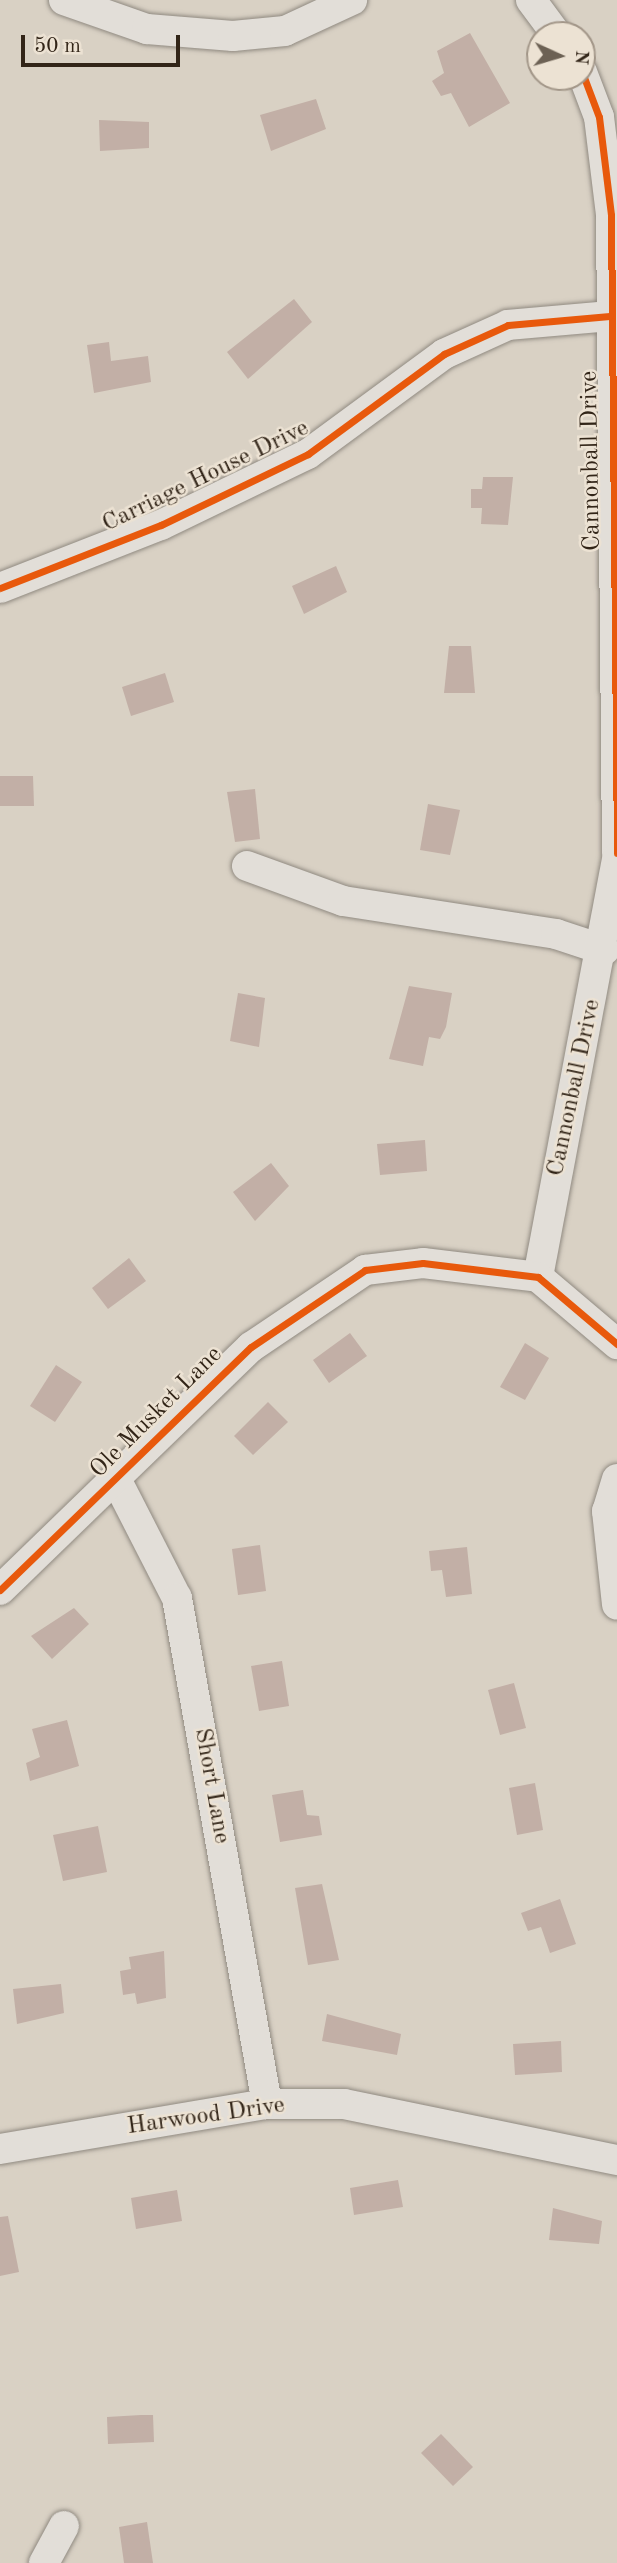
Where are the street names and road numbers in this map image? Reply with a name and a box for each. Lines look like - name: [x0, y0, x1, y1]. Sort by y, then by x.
- street label: Cannonball Drive: [576, 371, 608, 551]
- street label: Carriage House Drive: [98, 414, 314, 540]
- street label: Cannonball Drive: [542, 997, 608, 1179]
- street label: Ole Musket Lane: [85, 1341, 229, 1485]
- street label: Short Lane: [187, 1726, 235, 1846]
- street label: Harwood Drive: [125, 2092, 287, 2142]

